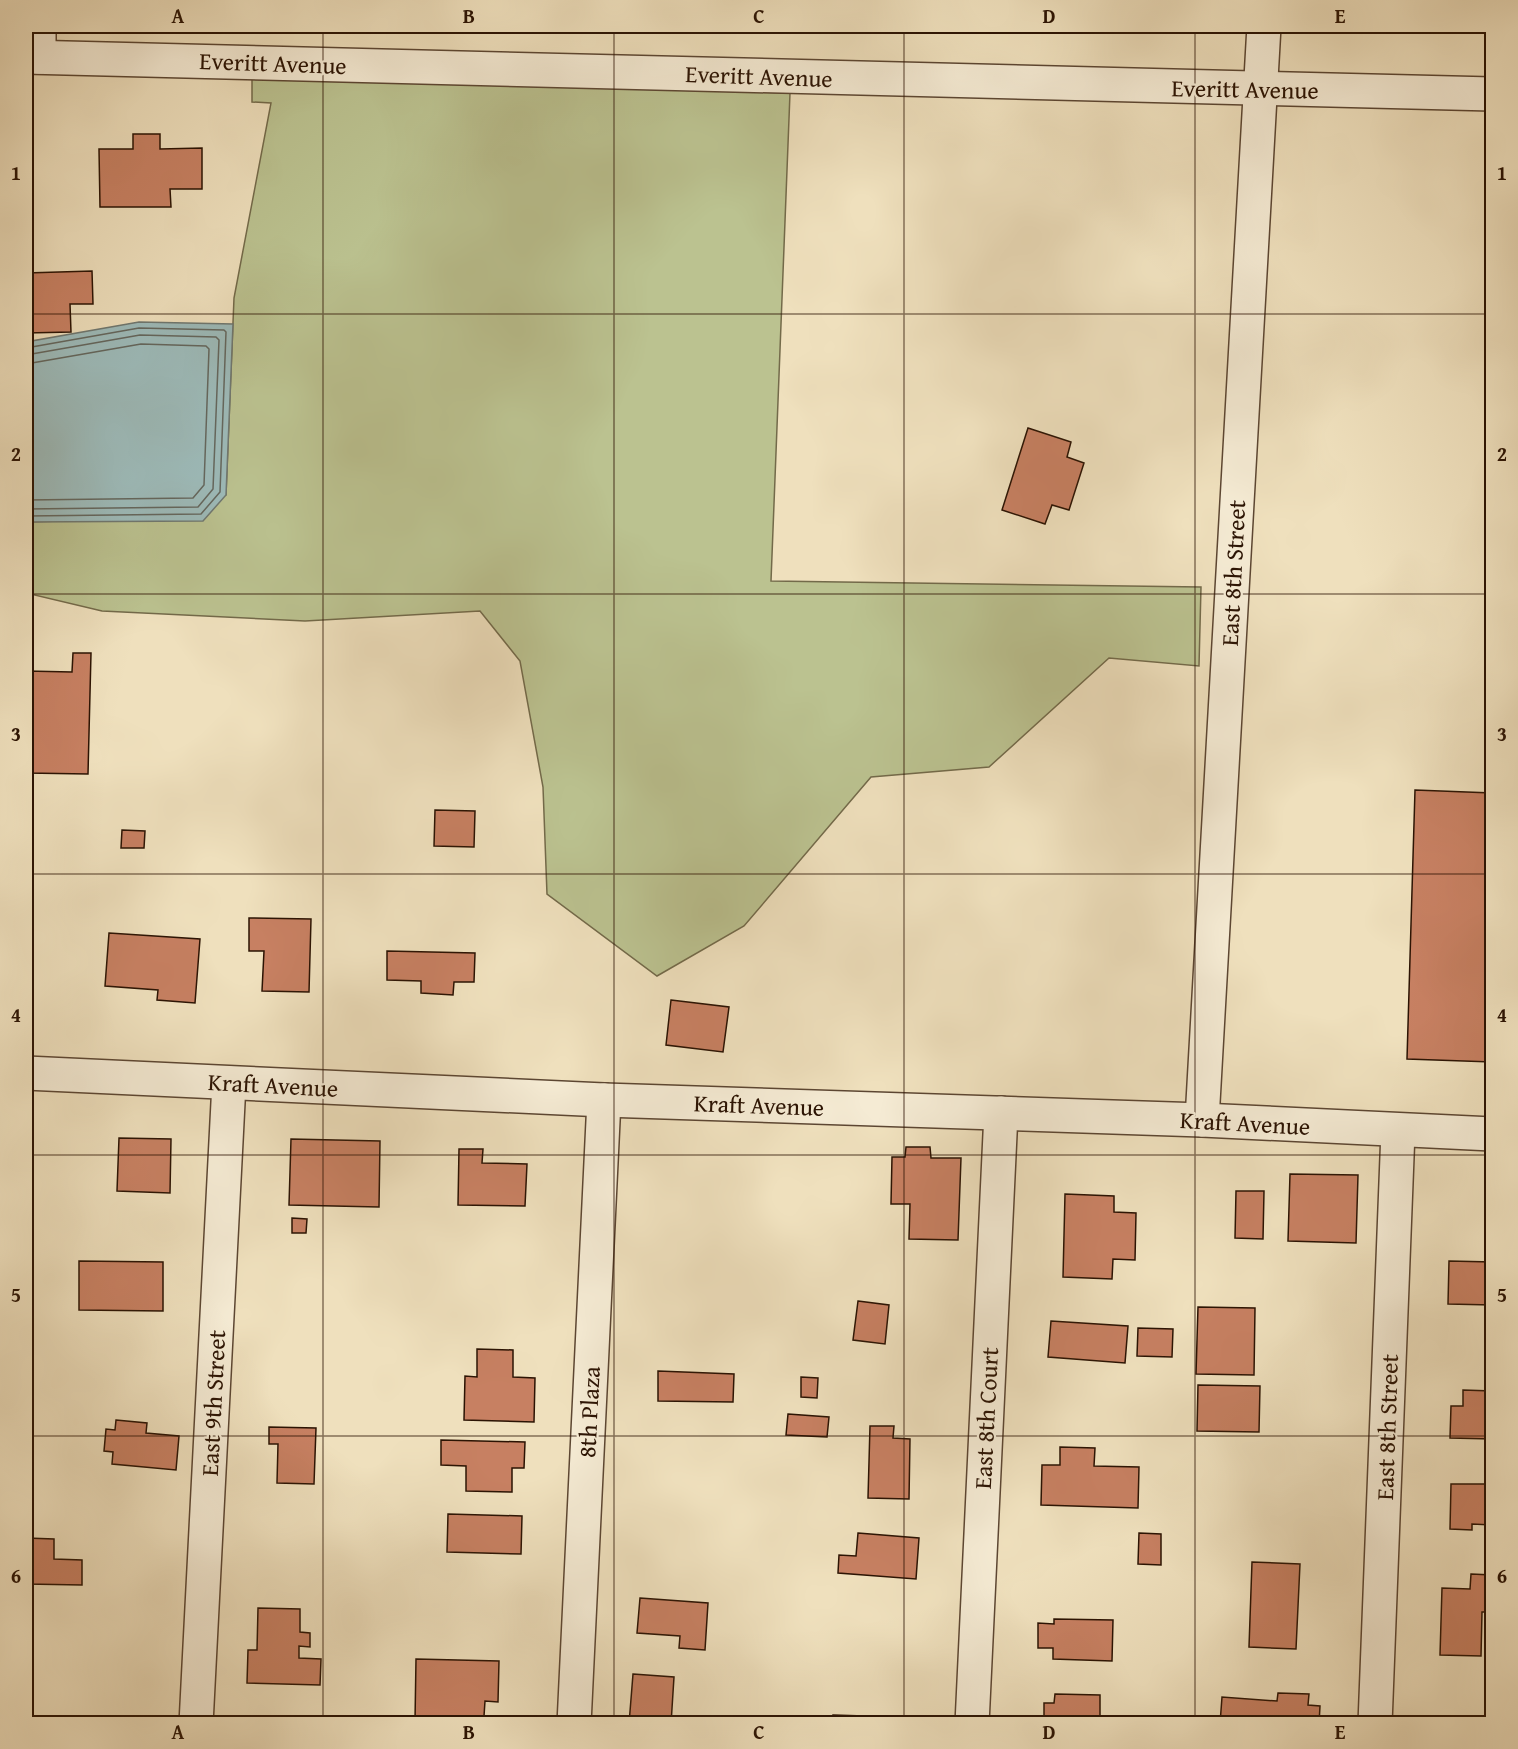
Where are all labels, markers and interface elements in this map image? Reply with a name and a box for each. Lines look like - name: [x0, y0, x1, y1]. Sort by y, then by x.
- text: A: [172, 1, 185, 30]
- text: B: [463, 1, 475, 30]
- text: C: [753, 1, 765, 30]
- text: D: [1042, 1, 1056, 30]
- text: E: [1335, 1, 1346, 30]
- street label: Everitt Avenue: [199, 43, 347, 83]
- street label: Everitt Avenue: [685, 56, 833, 96]
- street label: Everitt Avenue: [1171, 70, 1319, 108]
- text: 1: [11, 158, 21, 187]
- text: 1: [1497, 158, 1507, 187]
- text: 2: [11, 439, 21, 468]
- text: 2: [1497, 439, 1507, 468]
- street label: East 8th Street: [1212, 499, 1254, 647]
- text: 3: [11, 719, 21, 748]
- text: 3: [1497, 719, 1507, 748]
- text: 4: [11, 1000, 21, 1029]
- text: 4: [1497, 1000, 1507, 1029]
- street label: Kraft Avenue: [207, 1064, 339, 1106]
- street label: Kraft Avenue: [693, 1085, 825, 1125]
- street label: Kraft Avenue: [1179, 1102, 1311, 1144]
- text: 5: [11, 1280, 21, 1309]
- text: 5: [1497, 1280, 1507, 1309]
- street label: East 9th Street: [192, 1329, 234, 1477]
- street label: East 8th Court: [965, 1346, 1007, 1490]
- street label: East 8th Street: [1367, 1353, 1407, 1501]
- street label: 8th Plaza: [569, 1365, 609, 1459]
- text: 6: [11, 1561, 21, 1590]
- text: 6: [1497, 1561, 1507, 1590]
- text: A: [172, 1717, 185, 1746]
- text: B: [463, 1717, 475, 1746]
- text: C: [753, 1717, 765, 1746]
- text: D: [1042, 1717, 1056, 1746]
- text: E: [1335, 1717, 1346, 1746]

